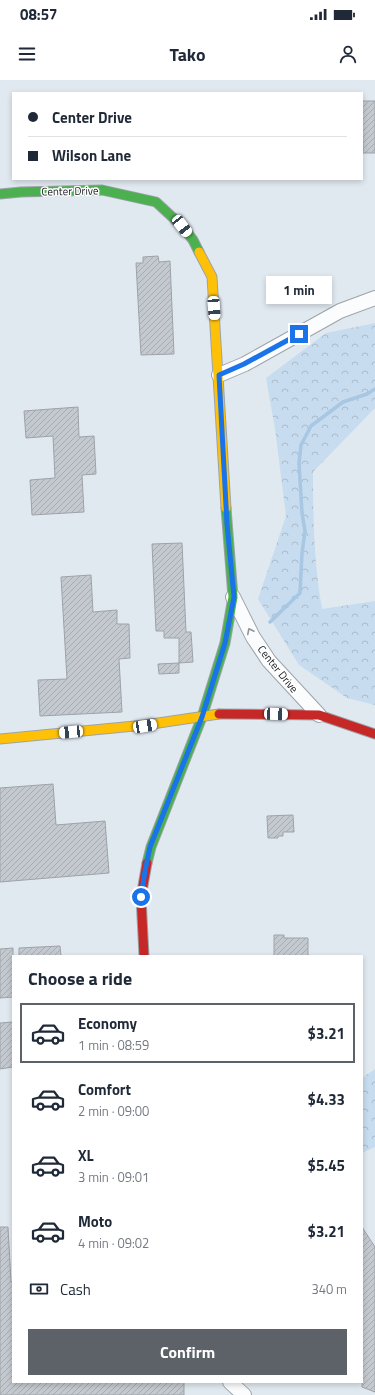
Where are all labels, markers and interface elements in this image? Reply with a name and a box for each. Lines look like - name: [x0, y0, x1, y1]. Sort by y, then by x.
- text: 08:57: [20, 3, 57, 26]
- text: Tako: [169, 41, 206, 68]
- icon: menu: [16, 43, 38, 65]
- icon: person: [337, 43, 359, 65]
- text: Center Drive: [52, 106, 132, 129]
- text: Wilson Lane: [52, 144, 131, 167]
- street label: Center Drive: [41, 182, 99, 199]
- car: [170, 213, 194, 239]
- callout: 1 min: [266, 276, 332, 304]
- text: 1 min: [283, 280, 315, 300]
- car: [207, 296, 221, 320]
- route end: [290, 325, 308, 343]
- one-way arrow: [248, 628, 255, 635]
- street label: Center Drive: [254, 642, 302, 697]
- car: [264, 708, 288, 720]
- car: [132, 718, 158, 734]
- car: [59, 725, 83, 739]
- route start: [132, 888, 150, 906]
- text: Choose a ride: [28, 965, 132, 992]
- text: Economy: [78, 1012, 137, 1035]
- icon: car: [30, 1015, 66, 1051]
- text: $3.21: [308, 1022, 345, 1045]
- text: 1 min · 08:59: [78, 1035, 149, 1055]
- text: Comfort: [78, 1078, 131, 1101]
- icon: car: [30, 1081, 66, 1117]
- text: $4.33: [308, 1088, 345, 1111]
- text: 2 min · 09:00: [78, 1101, 149, 1121]
- text: XL: [78, 1144, 94, 1167]
- icon: car: [30, 1147, 66, 1183]
- text: $5.45: [308, 1154, 345, 1177]
- text: 3 min · 09:01: [78, 1167, 149, 1187]
- text: Moto: [78, 1210, 112, 1233]
- icon: car: [30, 1213, 66, 1249]
- text: $3.21: [308, 1220, 345, 1243]
- text: 4 min · 09:02: [78, 1233, 149, 1253]
- icon: cash: [28, 1278, 50, 1300]
- text: Cash: [60, 1278, 91, 1301]
- text: 340 m: [311, 1279, 347, 1299]
- button: Confirm: [28, 1329, 347, 1375]

